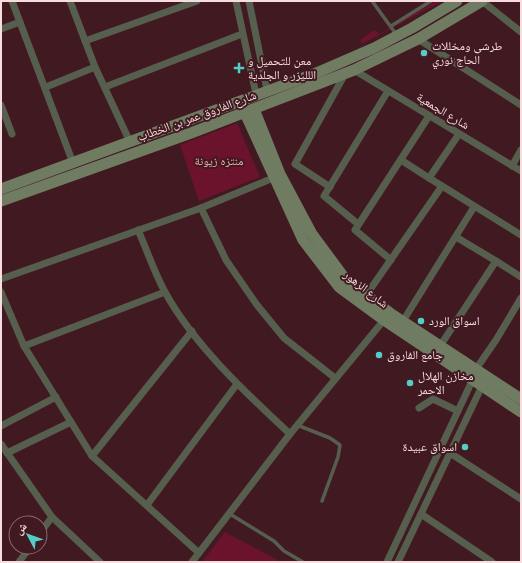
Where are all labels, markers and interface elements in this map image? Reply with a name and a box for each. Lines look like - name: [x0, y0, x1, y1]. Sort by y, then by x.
- place label: طرشي ومخللات الحاج نوري: [432, 39, 503, 70]
- marker: طرشي ومخللات الحاج نوري: [419, 48, 429, 58]
- place label: معن للتحميل و اللليزر و الجلدية: [248, 54, 316, 82]
- marker: معن للتحميل و اللليزر و الجلدية: [233, 62, 245, 74]
- street label: شارع الفاروق عمر بن الخطاب: [136, 88, 259, 145]
- street label: شارع الجمعية: [414, 90, 472, 133]
- park label: منتزه زيونة: [194, 154, 244, 168]
- street label: شارع الزهور: [340, 267, 391, 311]
- place label: اسواق الورد: [429, 314, 480, 328]
- marker: اسواق الورد: [416, 316, 426, 326]
- place label: جامع الفاروق: [387, 348, 443, 362]
- marker: جامع الفاروق: [374, 350, 384, 360]
- place label: مخازن الهلال الاحمر: [417, 369, 474, 397]
- marker: مخازن الهلال الاحمر: [405, 378, 415, 388]
- place label: اسواق عبيدة: [403, 440, 457, 454]
- marker: اسواق عبيدة: [460, 442, 470, 452]
- north arrow: [8, 515, 48, 555]
- text: ش: [12, 520, 31, 538]

